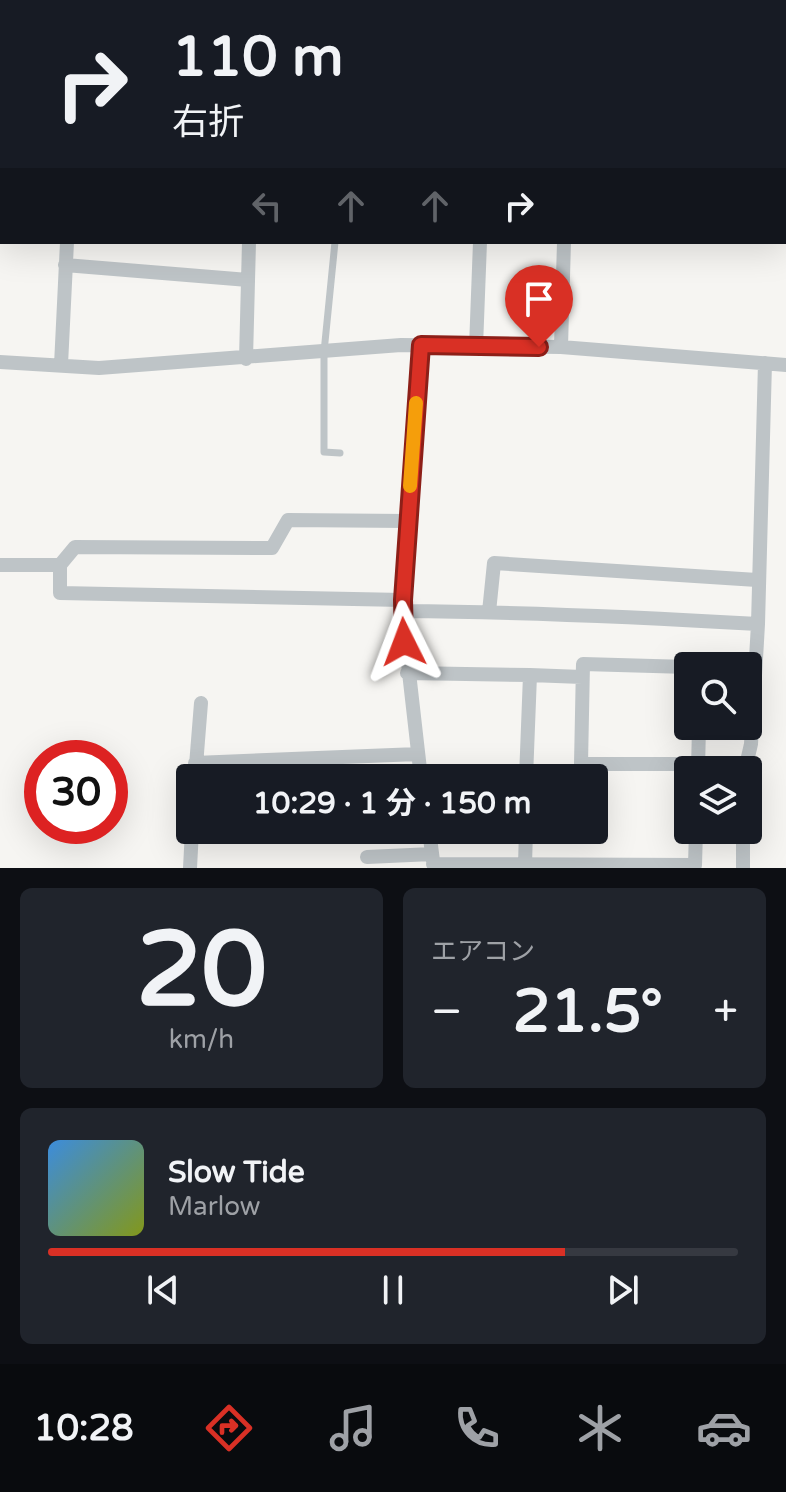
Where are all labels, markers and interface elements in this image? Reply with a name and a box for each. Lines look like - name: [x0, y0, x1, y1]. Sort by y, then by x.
- text: 110 m: [172, 24, 343, 91]
- icon: right: [40, 32, 144, 136]
- text: 右折: [172, 101, 244, 144]
- icon: left: [245, 184, 289, 228]
- icon: ahead: [329, 184, 373, 228]
- icon: ahead: [413, 184, 457, 228]
- icon: right: [497, 184, 541, 228]
- pin: [505, 265, 573, 347]
- icon: arrive: [517, 277, 561, 321]
- position arrow: [362, 600, 446, 684]
- map controls: [674, 652, 762, 844]
- button: search: [674, 652, 762, 740]
- speed limit sign: 30: [24, 740, 128, 844]
- button: layers: [674, 756, 762, 844]
- text: 10:29 · 1 分 · 150 m: [253, 785, 531, 822]
- text: 20: [136, 909, 267, 1034]
- text: エアコン: [431, 936, 535, 967]
- text: 21.5°: [513, 976, 663, 1048]
- text: −: [431, 986, 462, 1039]
- text: +: [713, 986, 738, 1039]
- text: km/h: [169, 1024, 234, 1055]
- text: Slow Tide: [168, 1154, 305, 1191]
- text: Marlow: [168, 1191, 260, 1222]
- icon: previous: [141, 1268, 185, 1312]
- icon: pause: [371, 1268, 415, 1312]
- icon: next: [601, 1268, 645, 1312]
- icon: directions: [201, 1400, 257, 1456]
- icon: music: [325, 1400, 381, 1456]
- icon: phone: [449, 1400, 505, 1456]
- icon: climate: [572, 1400, 628, 1456]
- icon: car: [696, 1400, 752, 1456]
- text: 10:28: [34, 1407, 134, 1450]

